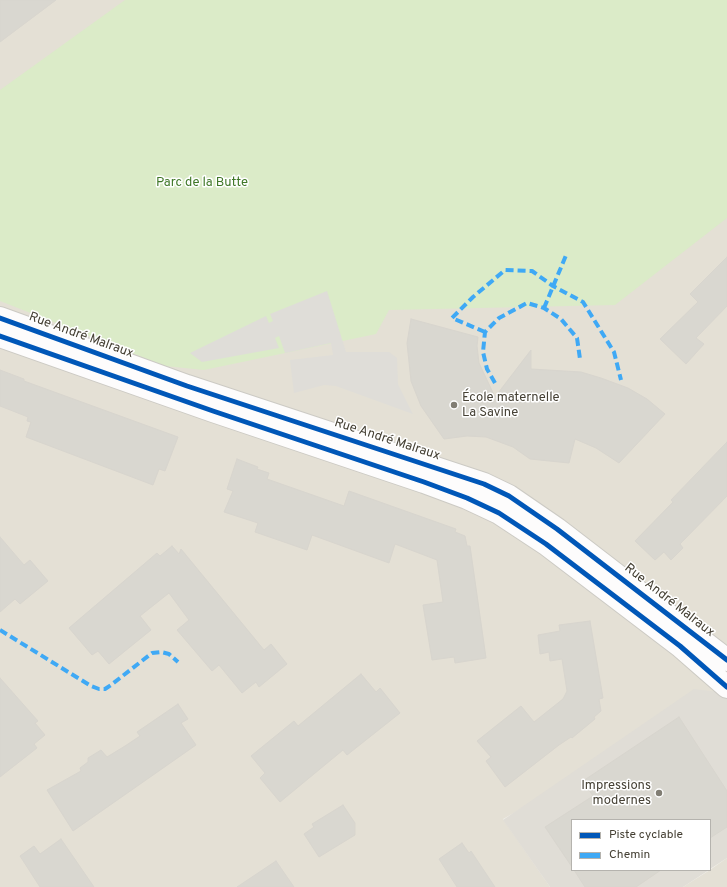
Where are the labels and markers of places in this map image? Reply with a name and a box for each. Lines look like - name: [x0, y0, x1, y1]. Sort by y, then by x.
- place label: École maternelle La Savine: [462, 390, 560, 421]
- marker: École maternelle La Savine: [449, 400, 459, 410]
- place label: Impressions modernes: [581, 778, 651, 809]
- marker: Impressions modernes: [654, 788, 664, 798]

